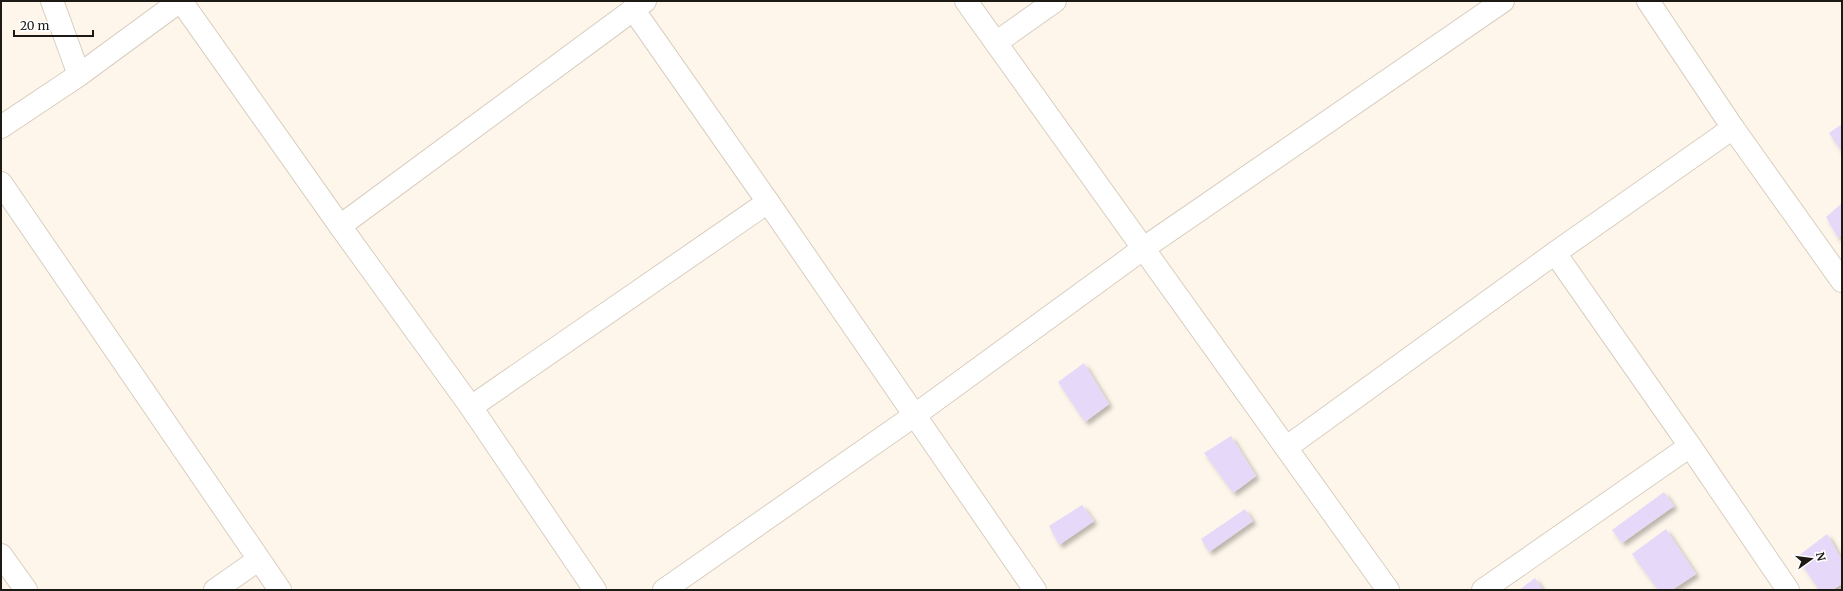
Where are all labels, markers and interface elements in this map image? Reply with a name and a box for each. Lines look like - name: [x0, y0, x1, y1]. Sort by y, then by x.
- scale bar: [14, 12, 93, 38]
- text: 20 m: [20, 18, 49, 33]
- north arrow: [1791, 539, 1831, 579]
- text: N: [1813, 551, 1829, 563]

